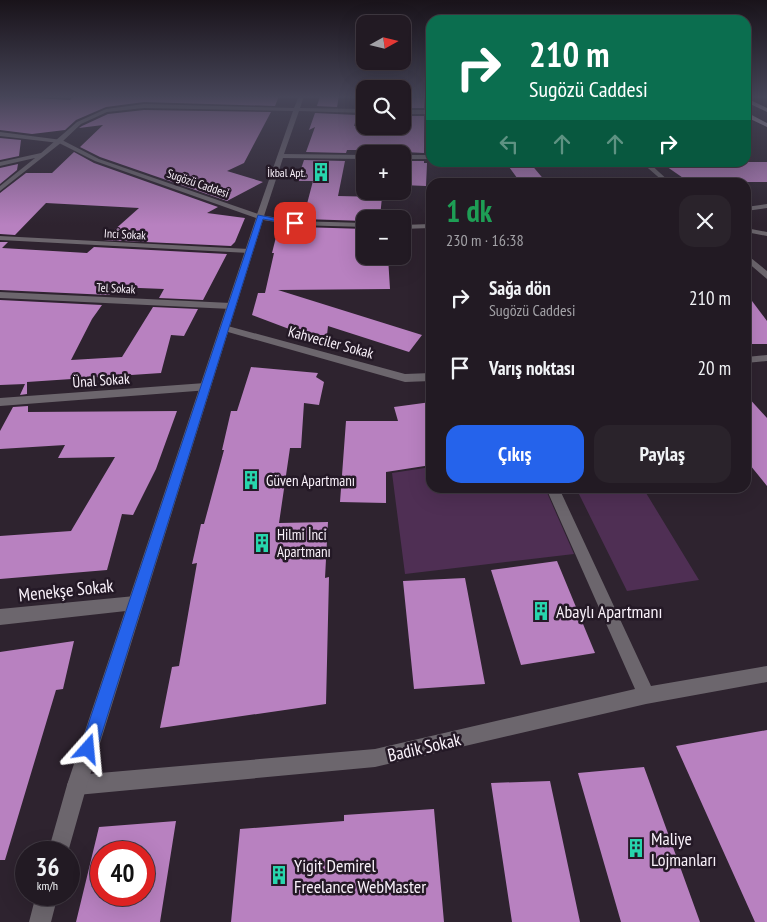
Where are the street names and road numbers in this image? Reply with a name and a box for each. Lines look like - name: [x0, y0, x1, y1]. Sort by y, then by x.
- street label: Sugözü Caddesi: [165, 165, 231, 201]
- street label: Inci Sokak: [104, 225, 147, 243]
- street label: Tel Sokak: [96, 279, 136, 297]
- street label: Kahveciler Sokak: [286, 321, 376, 363]
- street label: Ünal Sokak: [72, 369, 131, 391]
- street label: Menekşe Sokak: [17, 574, 115, 606]
- street label: Badik Sokak: [385, 727, 463, 767]

